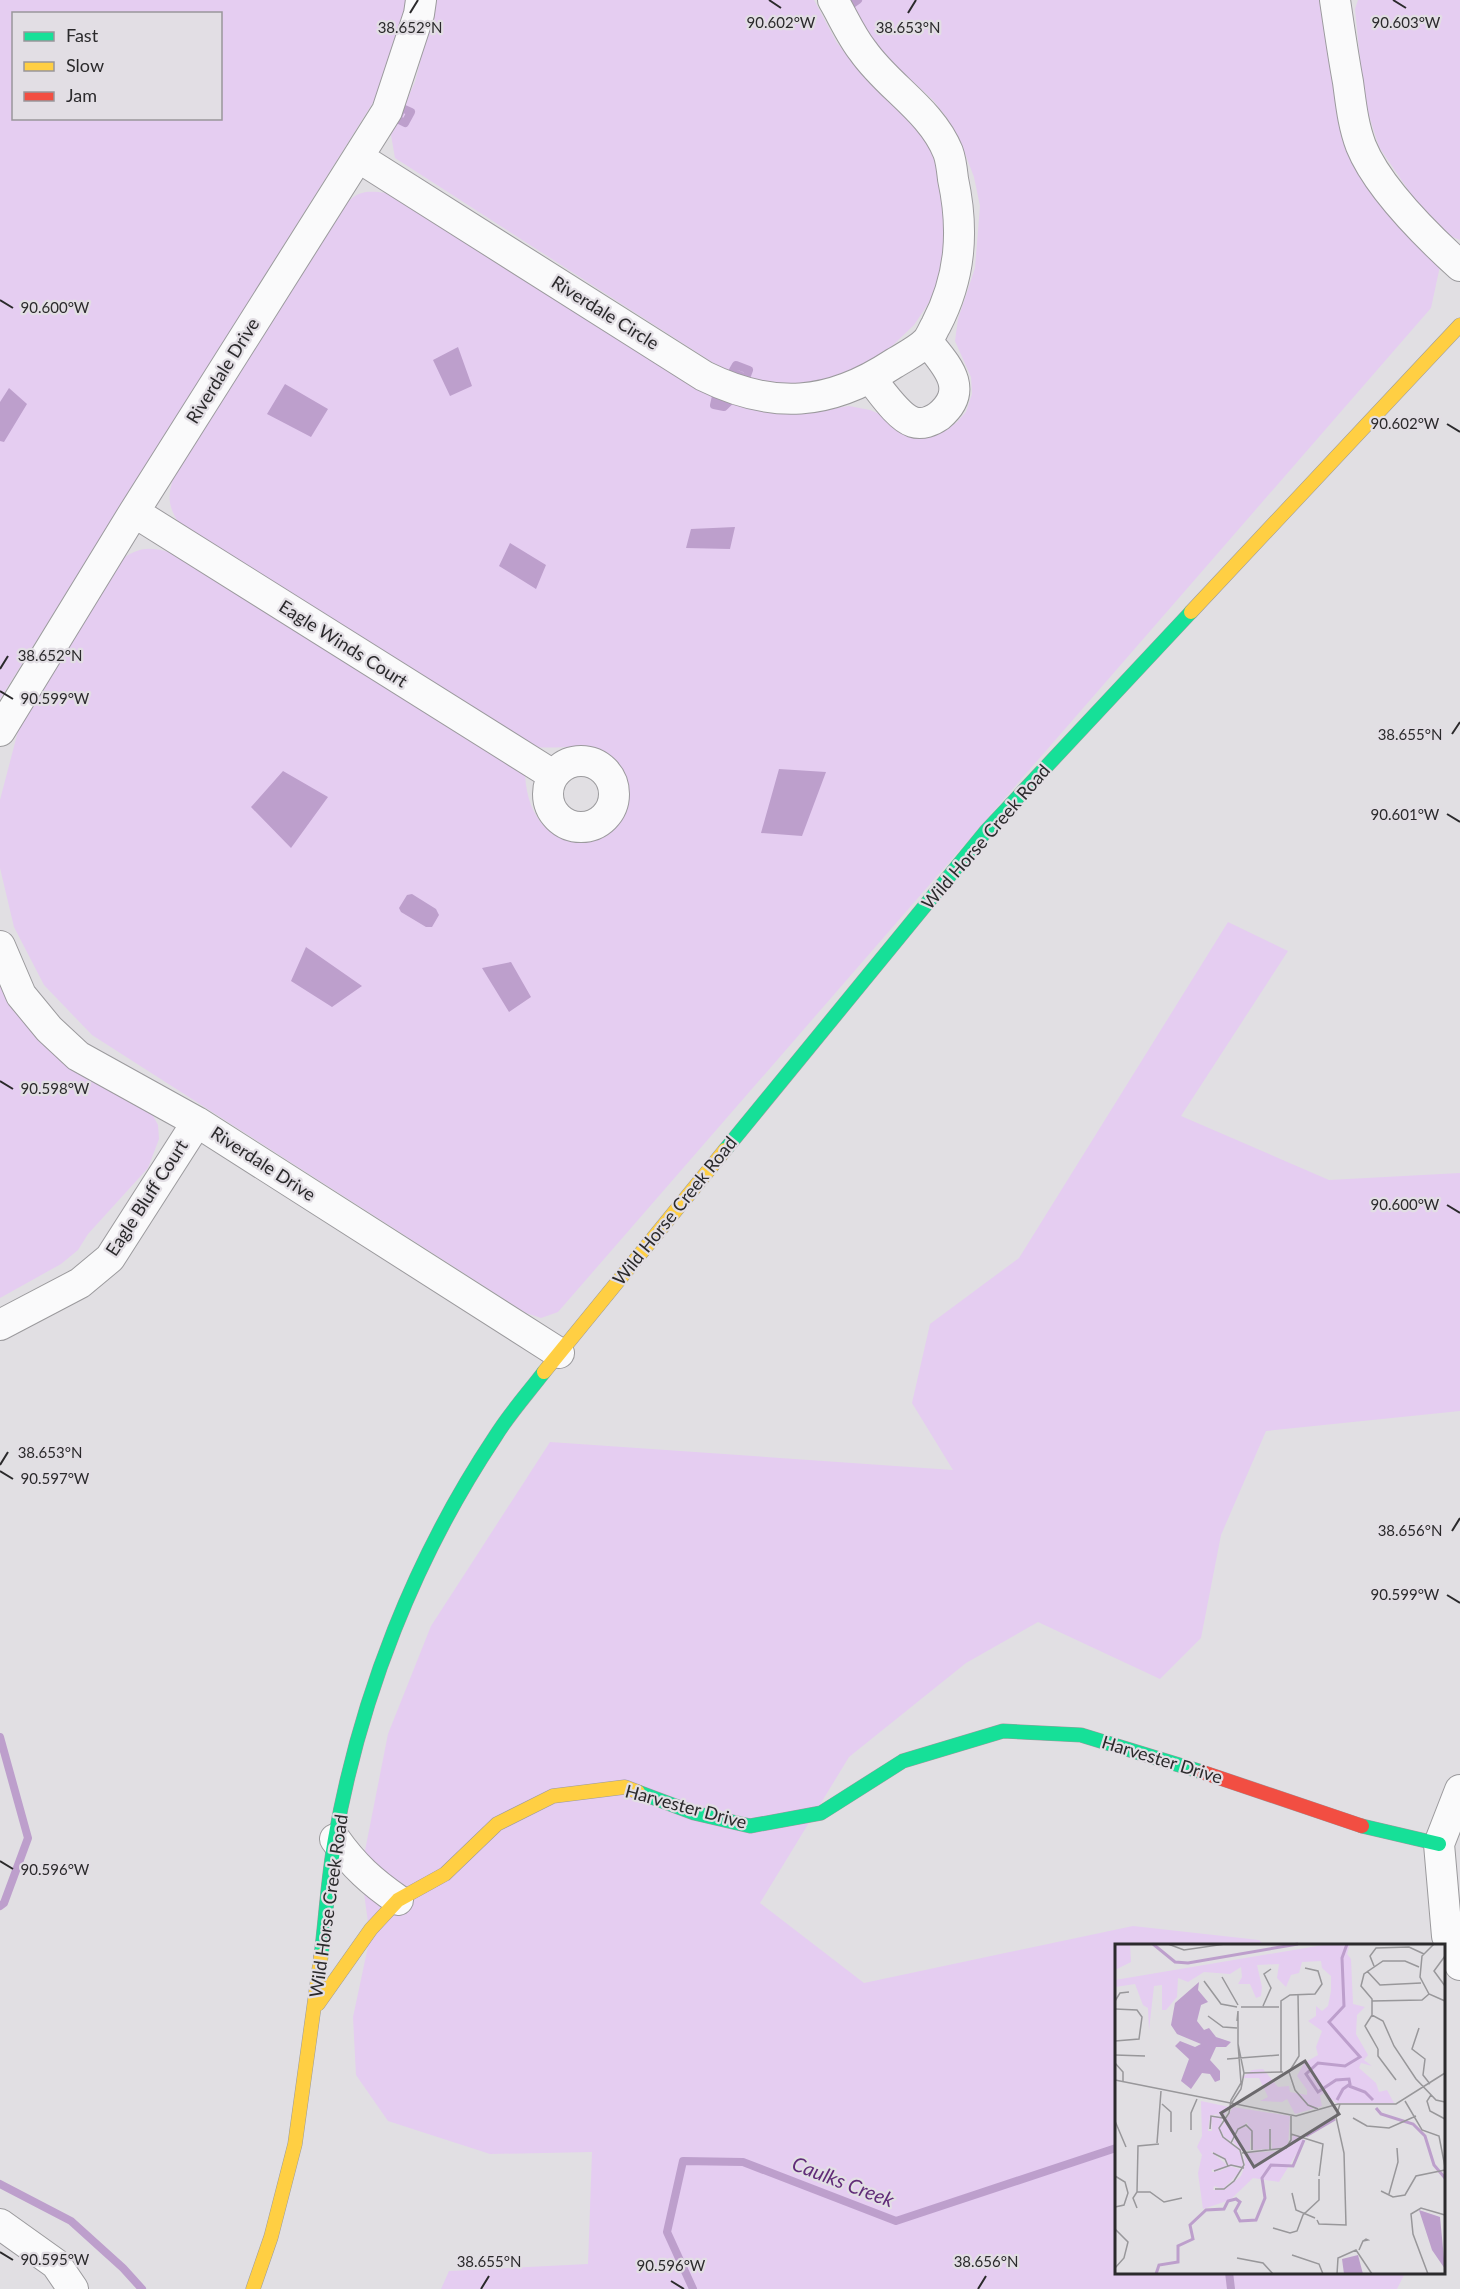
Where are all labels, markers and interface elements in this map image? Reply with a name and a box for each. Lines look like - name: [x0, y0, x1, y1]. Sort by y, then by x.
- legend: [12, 12, 222, 120]
- text: 90.602°W: [747, 13, 816, 31]
- text: 90.603°W: [1372, 13, 1441, 31]
- text: 38.652°N: [378, 18, 442, 36]
- text: 38.653°N: [876, 18, 940, 36]
- text: Fast: [66, 24, 99, 46]
- text: Slow: [66, 54, 104, 76]
- text: Jam: [66, 84, 97, 106]
- street label: Riverdale Circle: [548, 270, 663, 354]
- text: 90.600°W: [21, 298, 90, 316]
- street label: Riverdale Drive: [181, 314, 263, 427]
- text: 90.602°W: [1371, 414, 1440, 432]
- street label: Eagle Winds Court: [275, 595, 412, 692]
- text: 38.652°N: [18, 646, 82, 664]
- text: 90.599°W: [21, 689, 90, 707]
- text: 38.655°N: [1378, 725, 1442, 743]
- street label: Wild Horse Creek Road: [916, 759, 1054, 913]
- text: 90.601°W: [1371, 805, 1440, 823]
- text: 90.598°W: [21, 1079, 90, 1097]
- street label: Riverdale Drive: [207, 1121, 320, 1205]
- street label: Wild Horse Creek Road: [608, 1132, 741, 1289]
- street label: Eagle Bluff Court: [100, 1135, 192, 1260]
- text: 90.600°W: [1371, 1195, 1440, 1213]
- text: 38.653°N: [18, 1443, 82, 1461]
- text: 90.597°W: [21, 1469, 90, 1487]
- text: 38.656°N: [1378, 1521, 1442, 1539]
- text: 90.599°W: [1371, 1585, 1440, 1603]
- street label: Harvester Drive: [1099, 1730, 1225, 1788]
- street label: Harvester Drive: [623, 1779, 749, 1833]
- street label: Wild Horse Creek Road: [304, 1813, 352, 1999]
- text: 90.596°W: [21, 1860, 90, 1878]
- inset map: [1115, 1944, 1445, 2274]
- water label: Caulks Creek: [789, 2151, 898, 2212]
- text: 90.595°W: [21, 2250, 90, 2268]
- text: 38.655°N: [457, 2252, 521, 2270]
- text: 38.656°N: [954, 2252, 1018, 2270]
- text: 90.596°W: [637, 2256, 706, 2274]

